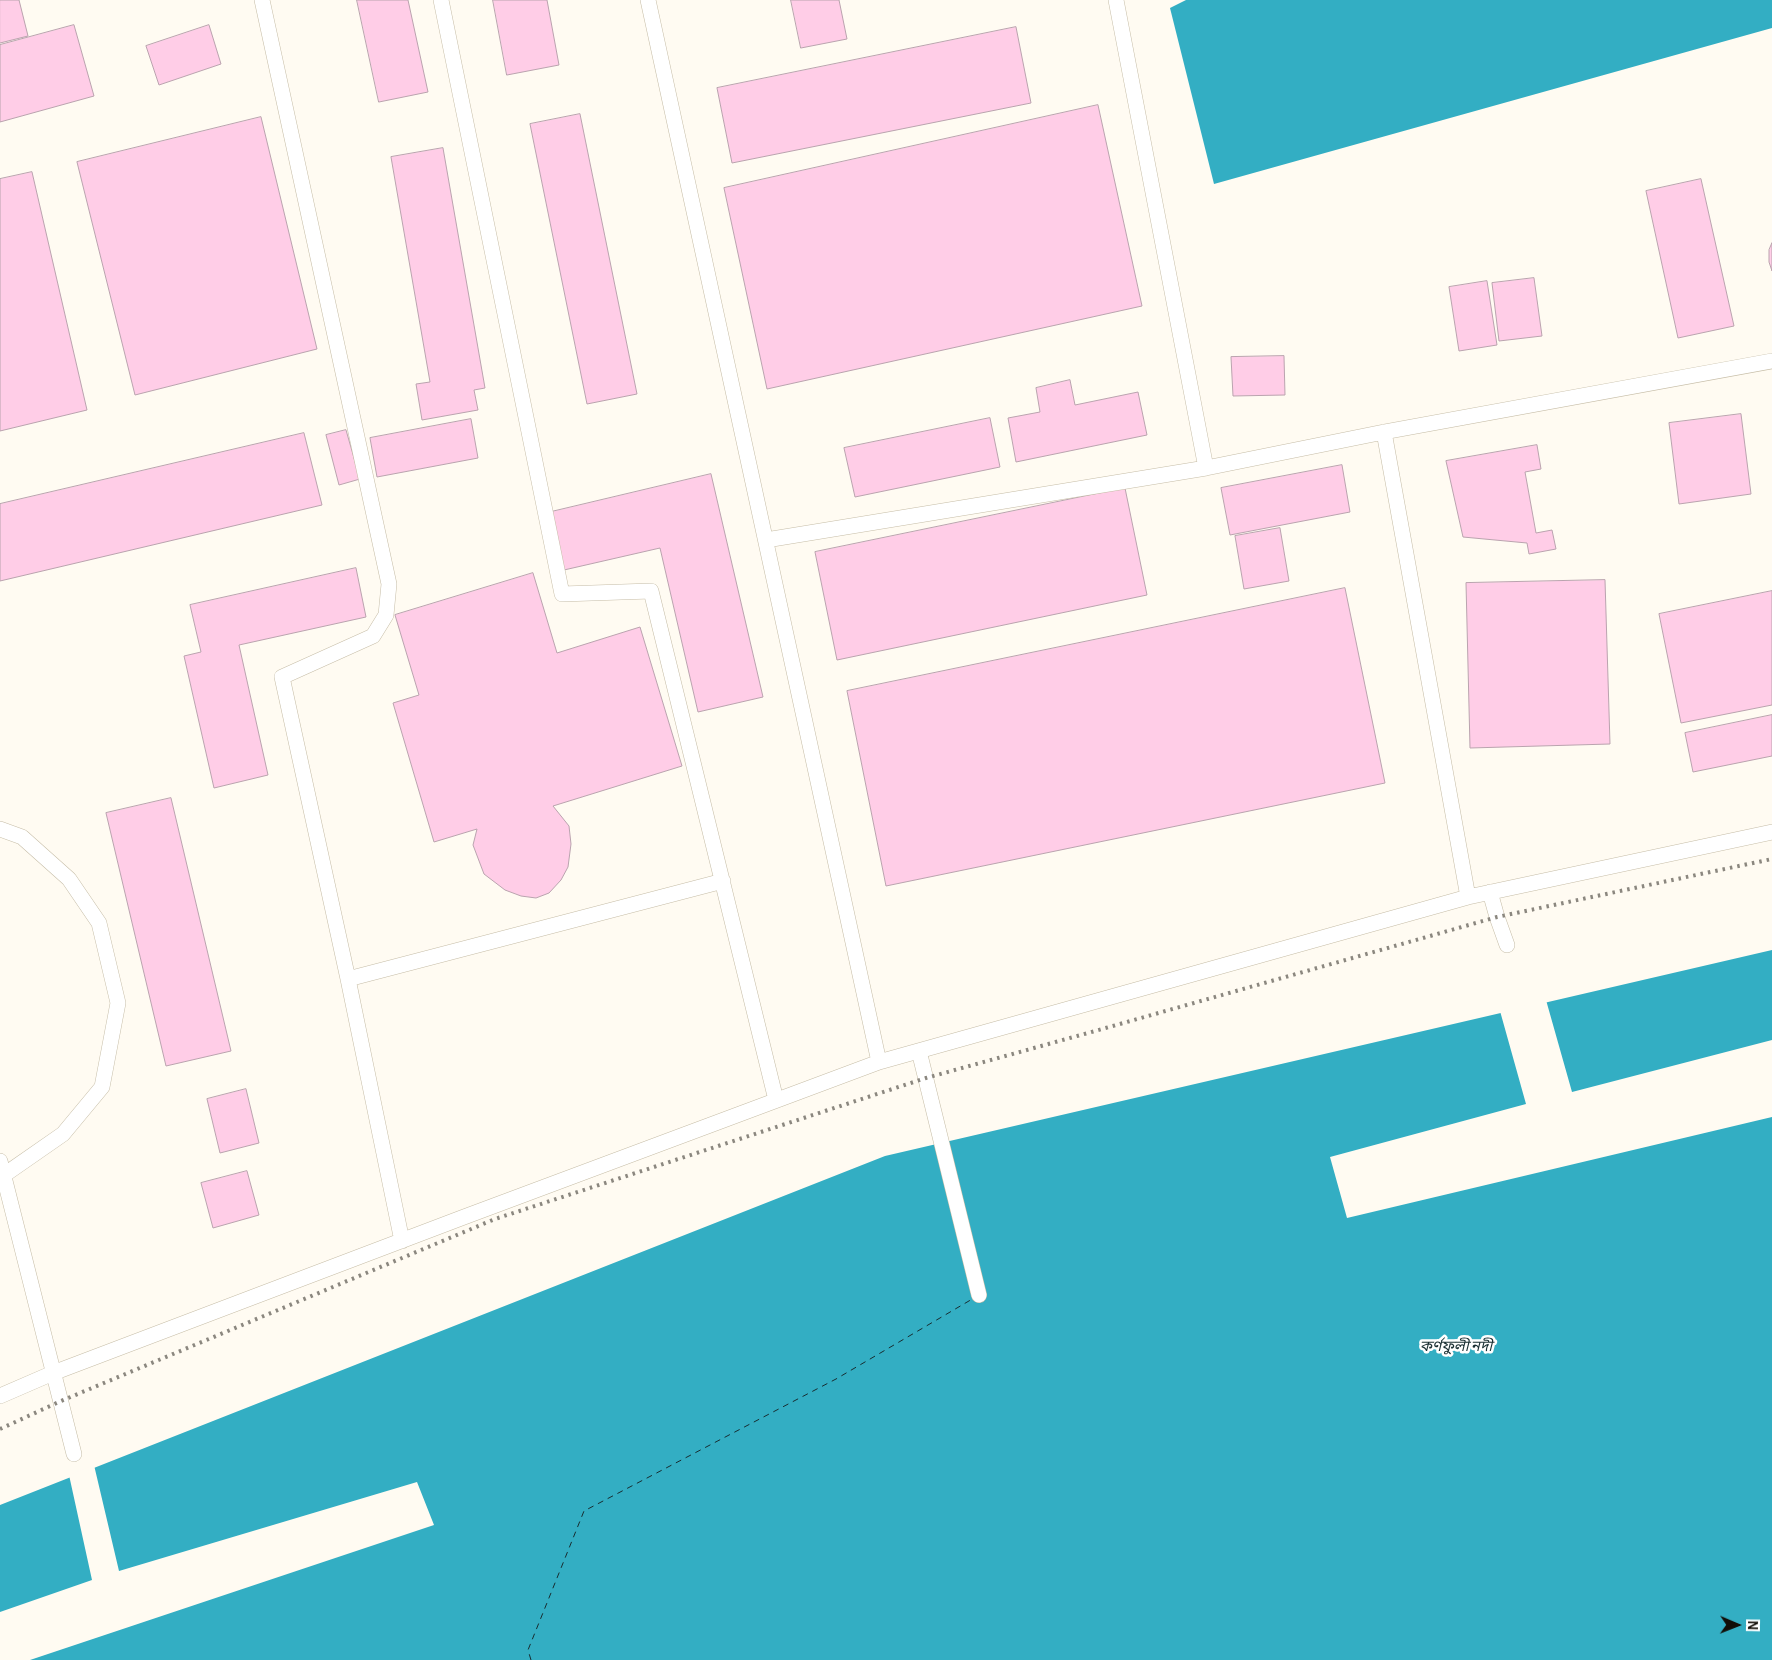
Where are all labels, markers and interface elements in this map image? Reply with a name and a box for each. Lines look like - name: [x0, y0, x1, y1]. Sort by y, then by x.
- water label: কর্ণফুলী নদী: [1420, 1337, 1492, 1355]
- north arrow: [1712, 1600, 1762, 1650]
- text: N: [1745, 1620, 1759, 1630]

